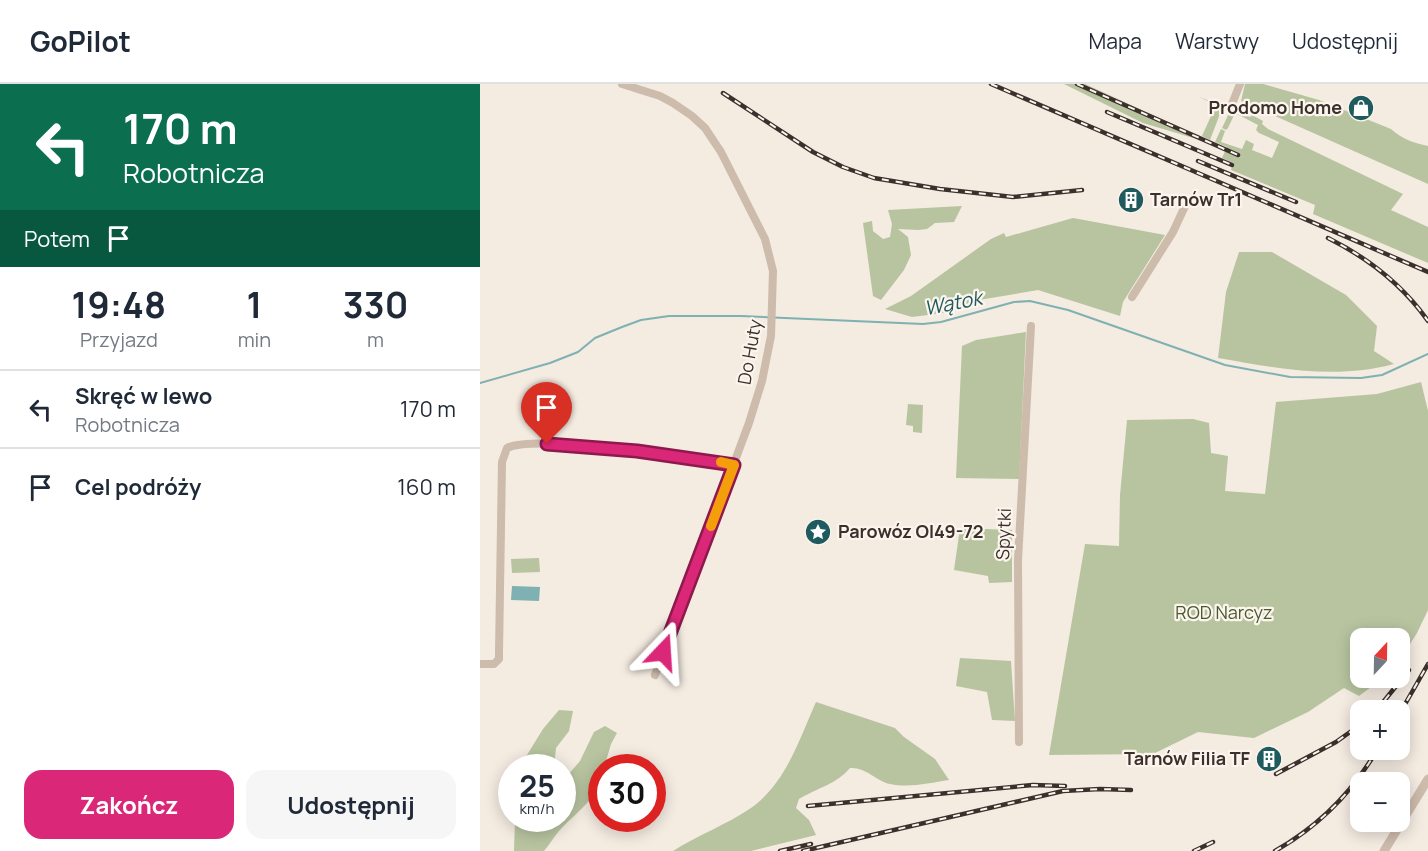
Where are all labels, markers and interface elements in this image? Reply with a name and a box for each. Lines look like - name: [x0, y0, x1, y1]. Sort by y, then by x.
- text: GoPilot: [30, 22, 131, 60]
- text: Mapa: [1089, 27, 1142, 55]
- text: Warstwy: [1175, 27, 1259, 55]
- text: Udostępnij: [1292, 27, 1398, 55]
- shop icon: Prodomo Home: [1346, 93, 1376, 123]
- place label: Prodomo Home: [1208, 95, 1342, 119]
- text: 170 m: [123, 99, 238, 157]
- icon: left: [24, 108, 102, 186]
- text: Robotnicza: [123, 154, 265, 191]
- building icon: Tarnów Tr1: [1116, 185, 1146, 215]
- place label: Tarnów Tr1: [1150, 187, 1242, 211]
- icon: arrive: [102, 222, 135, 255]
- text: Potem: [24, 224, 90, 254]
- text: 19:48: [72, 280, 166, 329]
- text: 1: [247, 280, 262, 329]
- text: 330: [343, 280, 408, 329]
- water label: Wątok: [922, 283, 987, 321]
- street label: Do Huty: [731, 317, 767, 386]
- text: Przyjazd: [80, 326, 158, 353]
- text: min: [238, 326, 271, 353]
- text: m: [367, 326, 384, 353]
- text: Skręć w lewo: [75, 381, 212, 411]
- pin: [521, 382, 572, 444]
- icon: arrive: [530, 391, 563, 424]
- icon: left: [24, 393, 57, 426]
- text: 170 m: [400, 394, 456, 424]
- text: Robotnicza: [75, 411, 180, 438]
- icon: arrive: [24, 471, 57, 504]
- text: Cel podróży: [75, 472, 201, 502]
- text: 160 m: [397, 472, 456, 502]
- street label: Spytki: [990, 508, 1016, 560]
- place icon: Parowóz Ol49-72: [803, 517, 833, 547]
- place label: Parowóz Ol49-72: [838, 519, 984, 543]
- park label: ROD Narcyz: [1175, 600, 1273, 624]
- position arrow: [631, 620, 695, 684]
- north arrow: [1350, 628, 1410, 688]
- map controls: [1350, 628, 1410, 832]
- button: +: [1350, 700, 1410, 760]
- building icon: Tarnów Filia TF: [1254, 744, 1284, 774]
- place label: Tarnów Filia TF: [1124, 746, 1251, 770]
- speed limit sign: 30: [588, 754, 666, 832]
- text: 25: [519, 765, 555, 806]
- button: Zakończ: [24, 770, 234, 839]
- button: Udostępnij: [246, 770, 456, 839]
- button: −: [1350, 772, 1410, 832]
- text: km/h: [520, 798, 554, 819]

